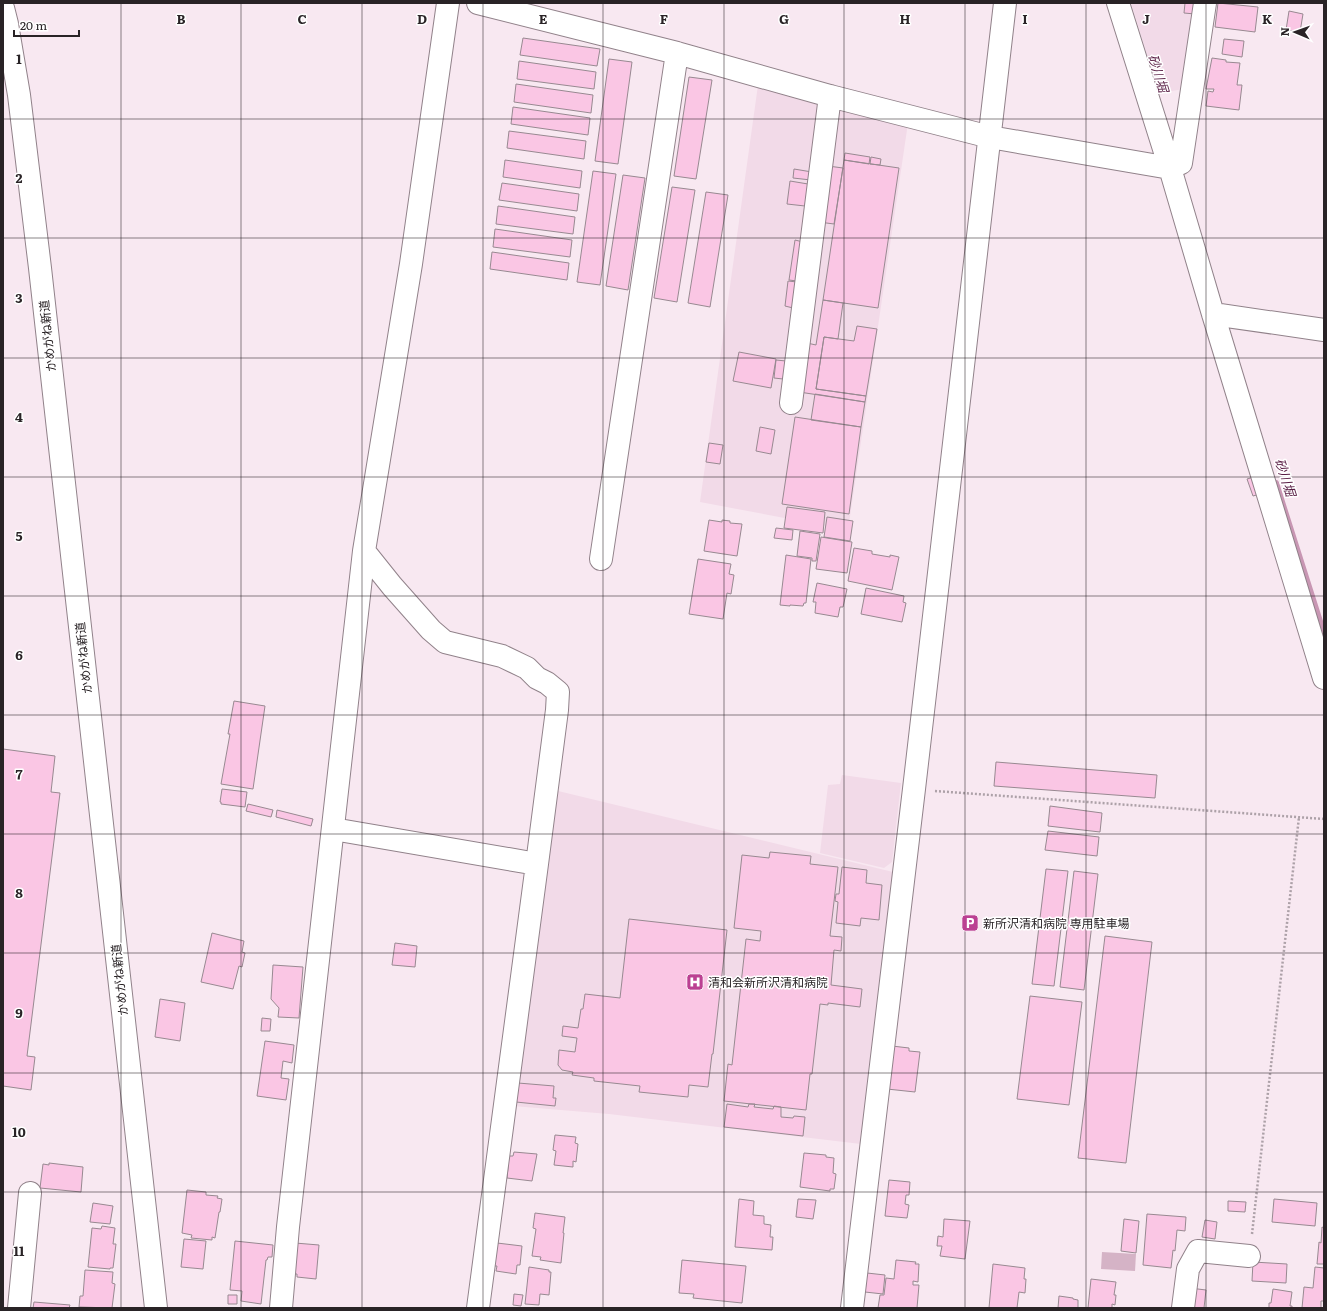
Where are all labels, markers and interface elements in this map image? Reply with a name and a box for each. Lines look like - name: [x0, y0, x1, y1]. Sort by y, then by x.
- text: B: [177, 9, 186, 28]
- text: C: [297, 9, 307, 28]
- text: D: [417, 9, 427, 28]
- text: E: [539, 9, 548, 28]
- text: F: [660, 9, 668, 28]
- text: G: [779, 9, 789, 28]
- text: H: [900, 9, 911, 28]
- text: I: [1022, 9, 1028, 28]
- text: J: [1142, 9, 1150, 28]
- text: K: [1262, 9, 1273, 28]
- scale bar: [14, 12, 79, 38]
- north arrow: [1275, 12, 1315, 52]
- text: 20 m: [20, 16, 47, 34]
- text: N: [1276, 27, 1292, 37]
- text: 1: [16, 49, 22, 68]
- water label: 砂川堀: [1144, 52, 1174, 96]
- text: 2: [16, 168, 23, 187]
- text: 3: [15, 288, 23, 307]
- street label: かめがね新道: [34, 299, 60, 373]
- text: 4: [15, 407, 23, 426]
- water label: 砂川堀: [1271, 456, 1302, 500]
- text: 5: [15, 526, 23, 545]
- street label: かめがね新道: [70, 621, 96, 695]
- text: 6: [15, 645, 23, 664]
- text: 7: [15, 764, 23, 783]
- text: 8: [15, 883, 23, 902]
- parking icon: 新所沢清和病院 専用駐車場: [960, 913, 980, 933]
- place label: 新所沢清和病院 専用駐車場: [983, 914, 1129, 932]
- street label: かめがね新道: [106, 943, 132, 1017]
- hospital icon: 清和会新所沢清和病院: [685, 972, 705, 992]
- place label: 清和会新所沢清和病院: [708, 973, 828, 991]
- text: 9: [15, 1003, 23, 1022]
- text: 10: [12, 1122, 26, 1141]
- text: 11: [14, 1241, 25, 1260]

